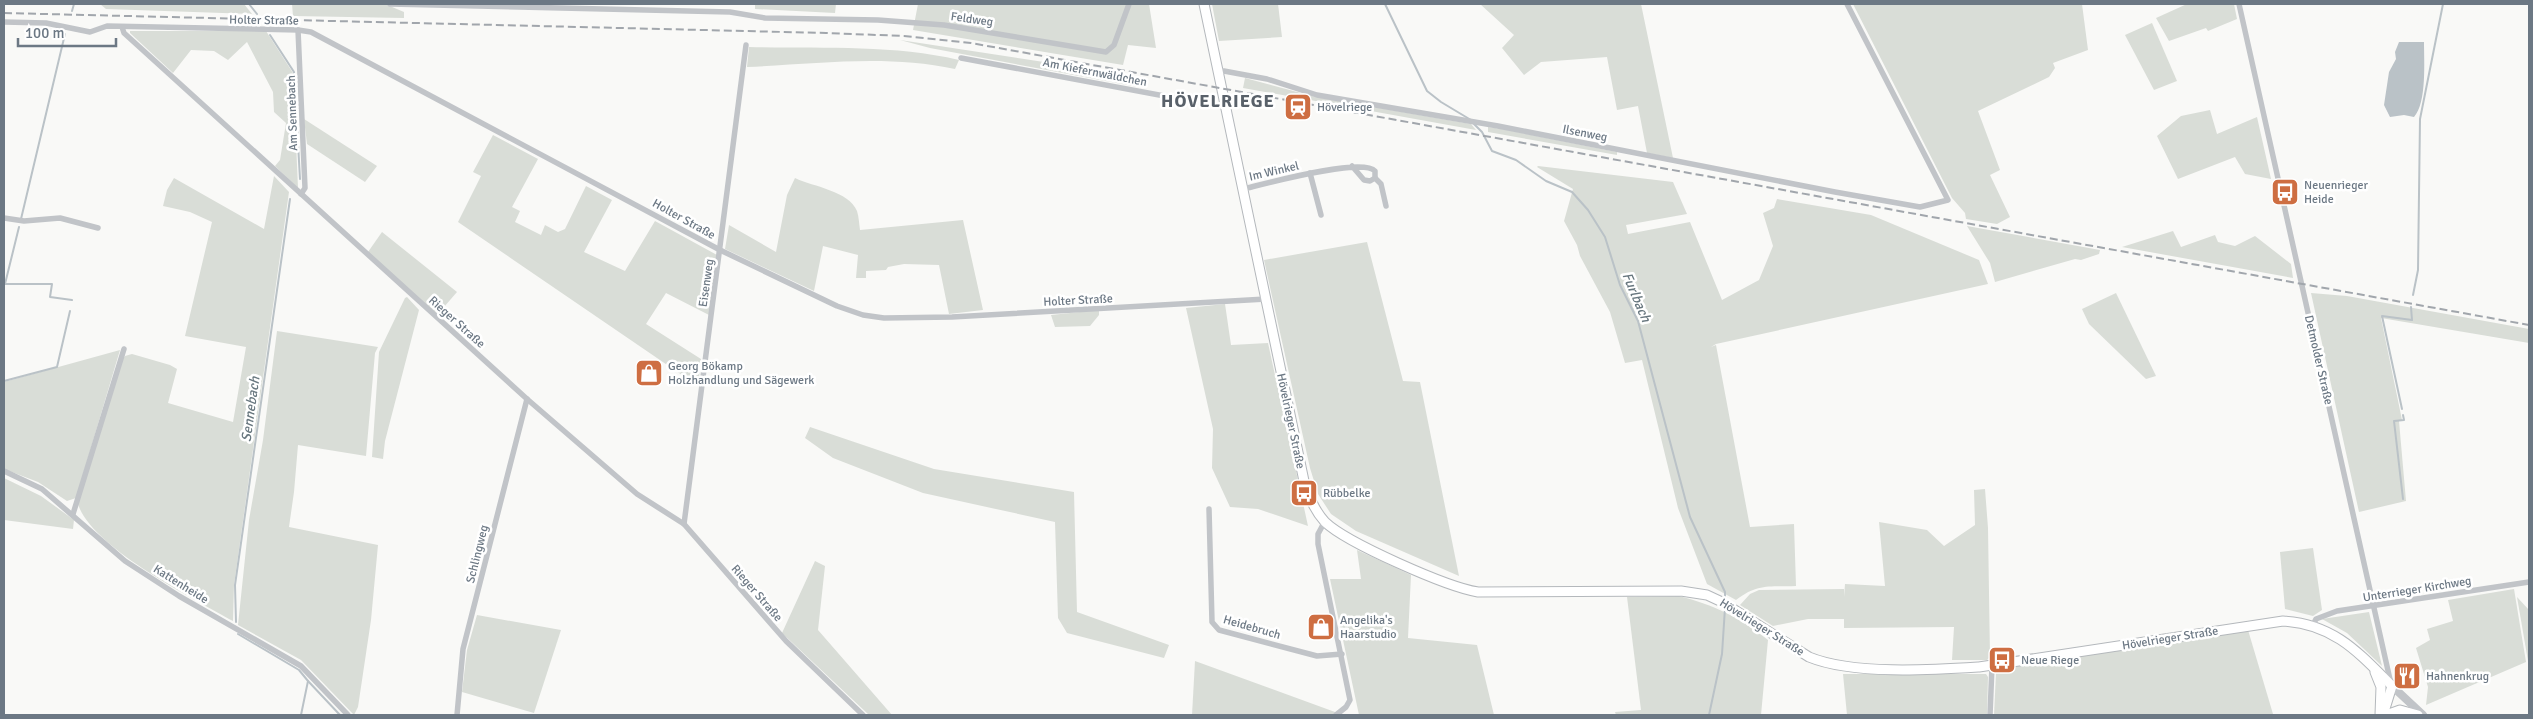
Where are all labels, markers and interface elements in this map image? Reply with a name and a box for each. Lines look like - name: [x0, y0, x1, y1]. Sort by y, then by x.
- street label: Feldweg: [950, 9, 994, 30]
- street label: Holter Straße: [229, 12, 299, 29]
- scale bar: [18, 15, 115, 47]
- text: 100 m: [25, 24, 65, 42]
- street label: Am Kiefernwäldchen: [1042, 55, 1148, 90]
- street label: Am Sennebach: [284, 75, 301, 151]
- district label: HÖVELRIEGE: [1161, 90, 1275, 112]
- station icon: Hövelriege: [1283, 92, 1313, 122]
- place label: Hövelriege: [1317, 100, 1372, 115]
- street label: Ilsenweg: [1561, 122, 1609, 145]
- street label: Im Winkel: [1248, 158, 1301, 185]
- bus stop icon: Neuenrieger Heide: [2270, 177, 2300, 207]
- place label: Neuenrieger Heide: [2304, 178, 2368, 207]
- street label: Holter Straße: [650, 196, 718, 243]
- street label: Eisenweg: [696, 258, 717, 308]
- water label: Furlbach: [1618, 270, 1655, 325]
- street label: Holter Straße: [1043, 291, 1113, 310]
- street label: Rieger Straße: [425, 293, 488, 352]
- street label: Detmolder Straße: [2301, 314, 2336, 406]
- shop icon: Georg Bökamp Holzhandlung und Sägewerk: [634, 358, 664, 388]
- place label: Georg Bökamp Holzhandlung und Sägewerk: [668, 359, 814, 388]
- street label: Hövelrieger Straße: [1273, 372, 1308, 470]
- water label: Sennebach: [238, 375, 264, 443]
- bus stop icon: Rübbelke: [1289, 478, 1319, 508]
- place label: Rübbelke: [1323, 486, 1371, 501]
- street label: Schlingweg: [463, 524, 492, 585]
- street label: Kattenheide: [150, 562, 211, 607]
- street label: Rieger Straße: [728, 562, 785, 625]
- street label: Unterrieger Kirchweg: [2362, 573, 2472, 605]
- street label: Hövelrieger Straße: [1717, 595, 1807, 660]
- street label: Heidebruch: [1221, 612, 1282, 643]
- shop icon: Angelika's Haarstudio: [1306, 612, 1336, 642]
- place label: Angelika's Haarstudio: [1340, 613, 1397, 642]
- street label: Hövelrieger Straße: [2121, 623, 2219, 653]
- bus stop icon: Neue Riege: [1987, 645, 2017, 675]
- place label: Neue Riege: [2021, 653, 2079, 668]
- restaurant icon: Hahnenkrug: [2392, 661, 2422, 691]
- place label: Hahnenkrug: [2426, 669, 2489, 684]

